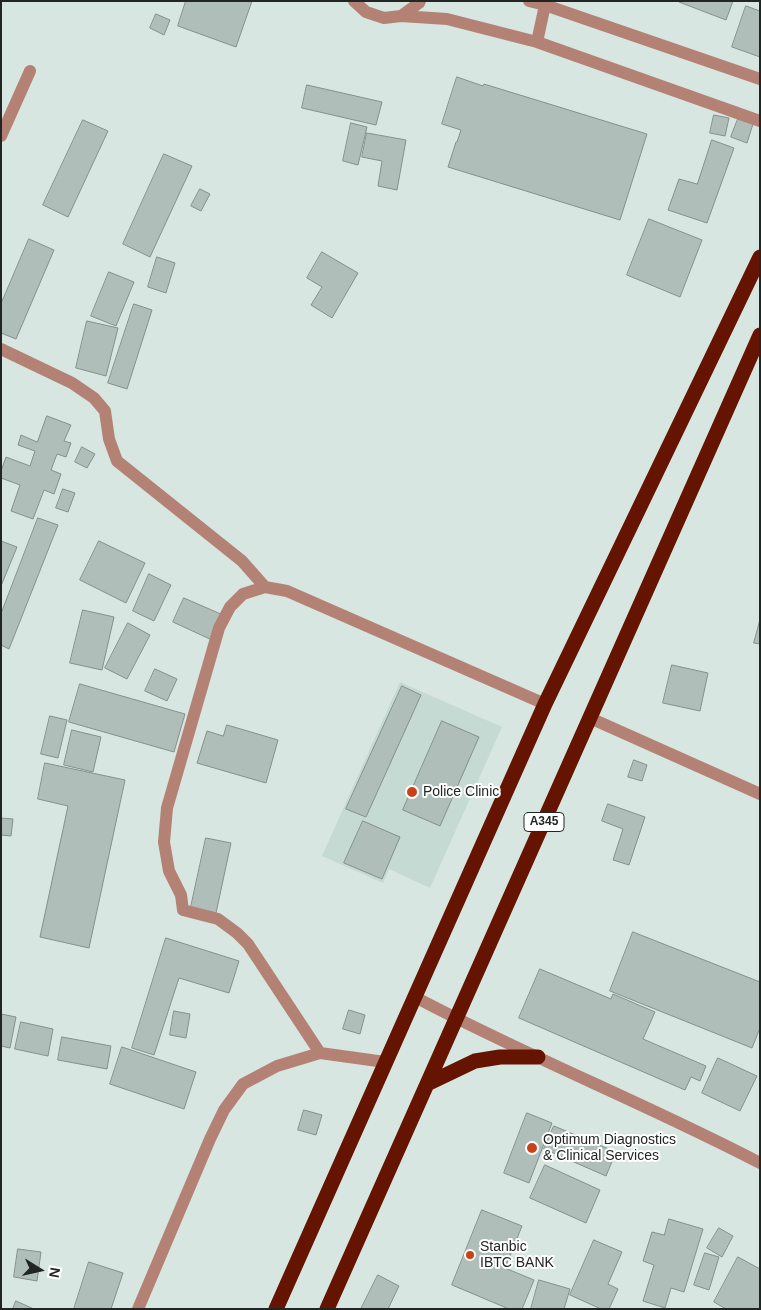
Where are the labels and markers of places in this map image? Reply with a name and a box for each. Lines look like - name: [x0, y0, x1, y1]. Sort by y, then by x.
- place label: Police Clinic: [423, 784, 499, 800]
- marker: Police Clinic: [405, 785, 419, 799]
- place label: Optimum Diagnostics & Clinical Services: [543, 1132, 676, 1164]
- marker: Optimum Diagnostics & Clinical Services: [525, 1141, 539, 1155]
- place label: Stanbic IBTC BANK: [480, 1239, 554, 1272]
- marker: Stanbic IBTC BANK: [464, 1249, 476, 1261]

